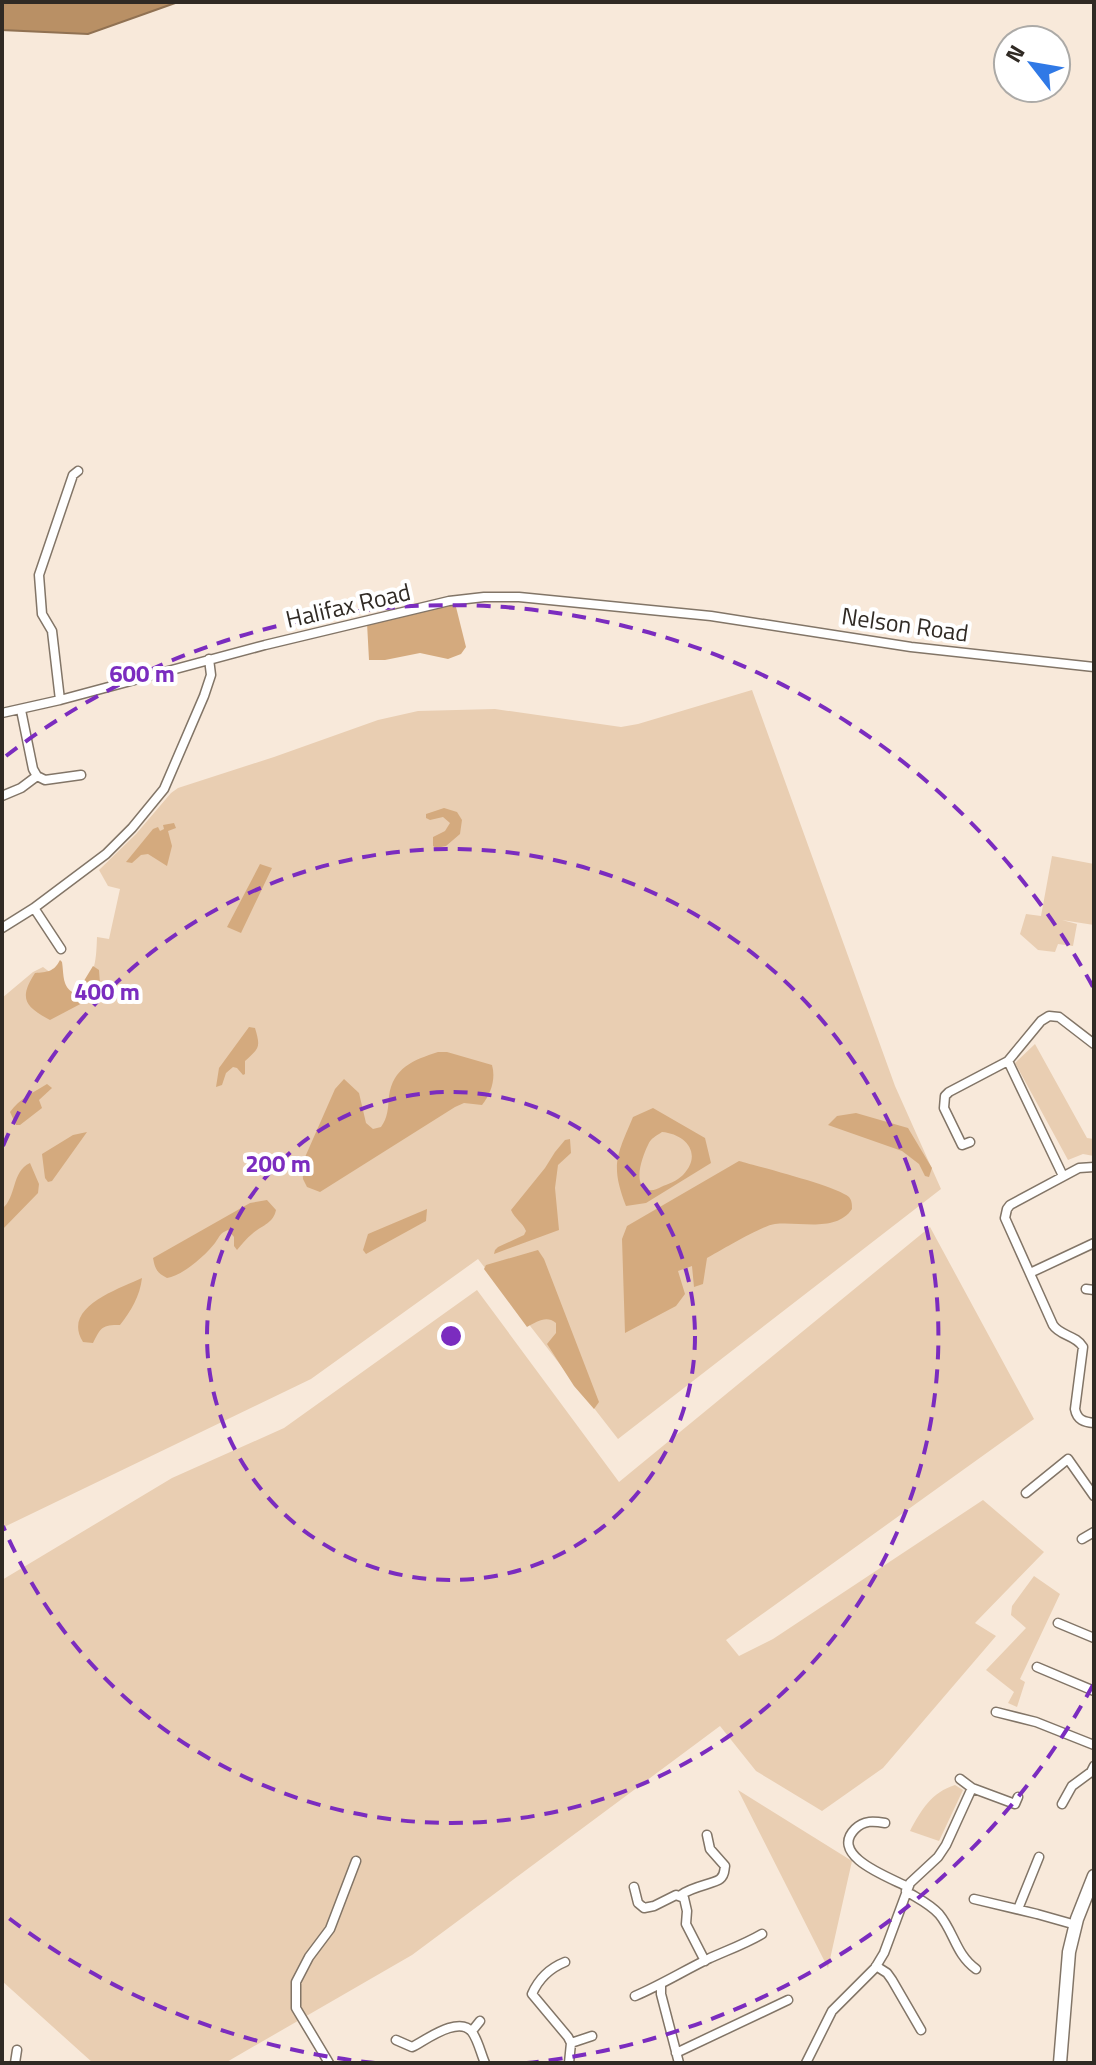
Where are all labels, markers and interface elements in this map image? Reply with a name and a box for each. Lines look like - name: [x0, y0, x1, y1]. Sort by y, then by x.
- north arrow: [992, 24, 1072, 104]
- text: N: [996, 38, 1033, 69]
- street label: Halifax Road: [282, 573, 414, 637]
- street label: Nelson Road: [839, 597, 971, 651]
- text: 600 m: [109, 655, 175, 691]
- text: 400 m: [74, 973, 140, 1009]
- text: 200 m: [245, 1145, 311, 1181]
- centre of rings: [437, 1322, 465, 1350]

